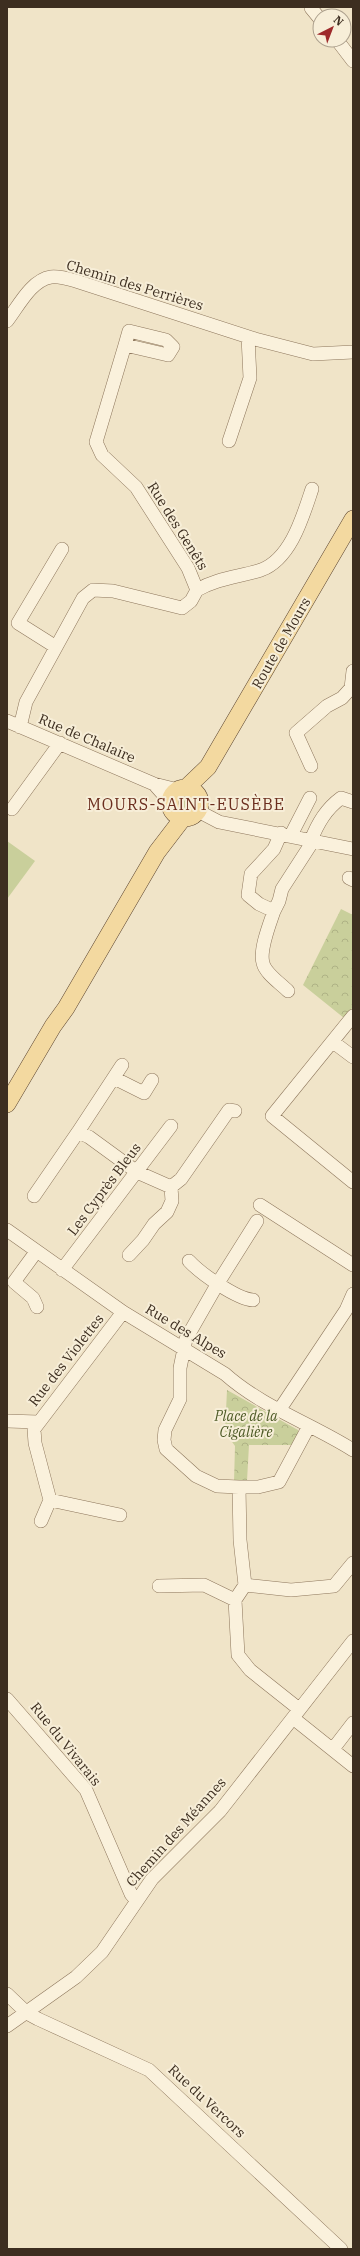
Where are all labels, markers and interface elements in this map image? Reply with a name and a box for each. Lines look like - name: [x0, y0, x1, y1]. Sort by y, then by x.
- north arrow: [312, 8, 352, 48]
- text: N: [331, 12, 347, 29]
- street label: Chemin des Perrières: [64, 256, 206, 314]
- street label: Rue des Genêts: [144, 479, 212, 574]
- street label: Route de Mours: [248, 594, 315, 692]
- street label: Rue de Chalaire: [36, 710, 138, 766]
- district label: MOURS-SAINT-EUSÈBE: [87, 793, 285, 814]
- street label: Les Cyprès Bleus: [63, 1139, 145, 1239]
- street label: Rue des Alpes: [142, 1300, 230, 1362]
- street label: Rue des Violettes: [24, 1310, 108, 1410]
- park label: Place de la Cigalière: [213, 1407, 278, 1441]
- street label: Rue du Vivarais: [27, 1698, 105, 1790]
- street label: Chemin des Méannes: [122, 1773, 230, 1890]
- street label: Rue du Vercors: [165, 2061, 250, 2142]

